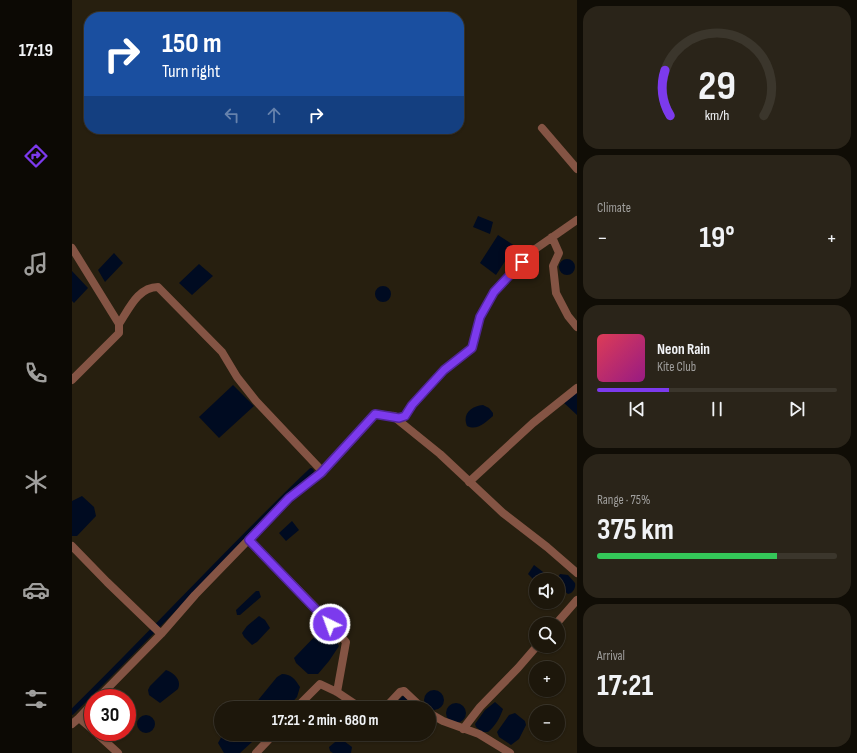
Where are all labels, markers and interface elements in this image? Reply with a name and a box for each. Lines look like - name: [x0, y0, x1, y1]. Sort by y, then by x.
- text: 150 m: [162, 27, 222, 60]
- icon: right: [96, 28, 148, 80]
- text: 17:19: [19, 40, 53, 61]
- text: Turn right: [162, 61, 220, 82]
- text: 29: [698, 62, 736, 111]
- icon: left: [221, 104, 243, 126]
- icon: ahead: [263, 104, 285, 126]
- icon: right: [305, 104, 327, 126]
- text: km/h: [705, 106, 729, 123]
- icon: directions: [22, 142, 50, 170]
- text: Climate: [597, 200, 631, 216]
- text: 19°: [699, 220, 735, 256]
- text: −: [597, 225, 608, 252]
- text: +: [826, 225, 837, 252]
- pin: [505, 245, 539, 279]
- icon: music: [22, 250, 50, 278]
- icon: arrive: [511, 251, 533, 273]
- text: Neon Rain: [657, 340, 710, 359]
- icon: phone: [22, 359, 50, 387]
- text: Kite Club: [657, 359, 696, 375]
- icon: previous: [626, 398, 648, 420]
- icon: pause: [706, 398, 728, 420]
- icon: next: [786, 398, 808, 420]
- icon: climate: [22, 468, 50, 496]
- text: Range · 75%: [597, 492, 650, 508]
- text: 375 km: [597, 512, 674, 548]
- map controls: [529, 573, 565, 741]
- button: sound: [529, 573, 565, 609]
- icon: car: [22, 576, 50, 604]
- position arrow: [309, 603, 351, 645]
- button: search: [529, 617, 565, 653]
- text: Arrival: [597, 648, 625, 664]
- button: +: [529, 661, 565, 697]
- text: 17:21: [597, 668, 653, 704]
- icon: filters: [22, 685, 50, 713]
- speed limit sign: 30: [84, 689, 136, 741]
- button: −: [529, 705, 565, 741]
- text: 17:21 · 2 min · 680 m: [272, 711, 378, 730]

